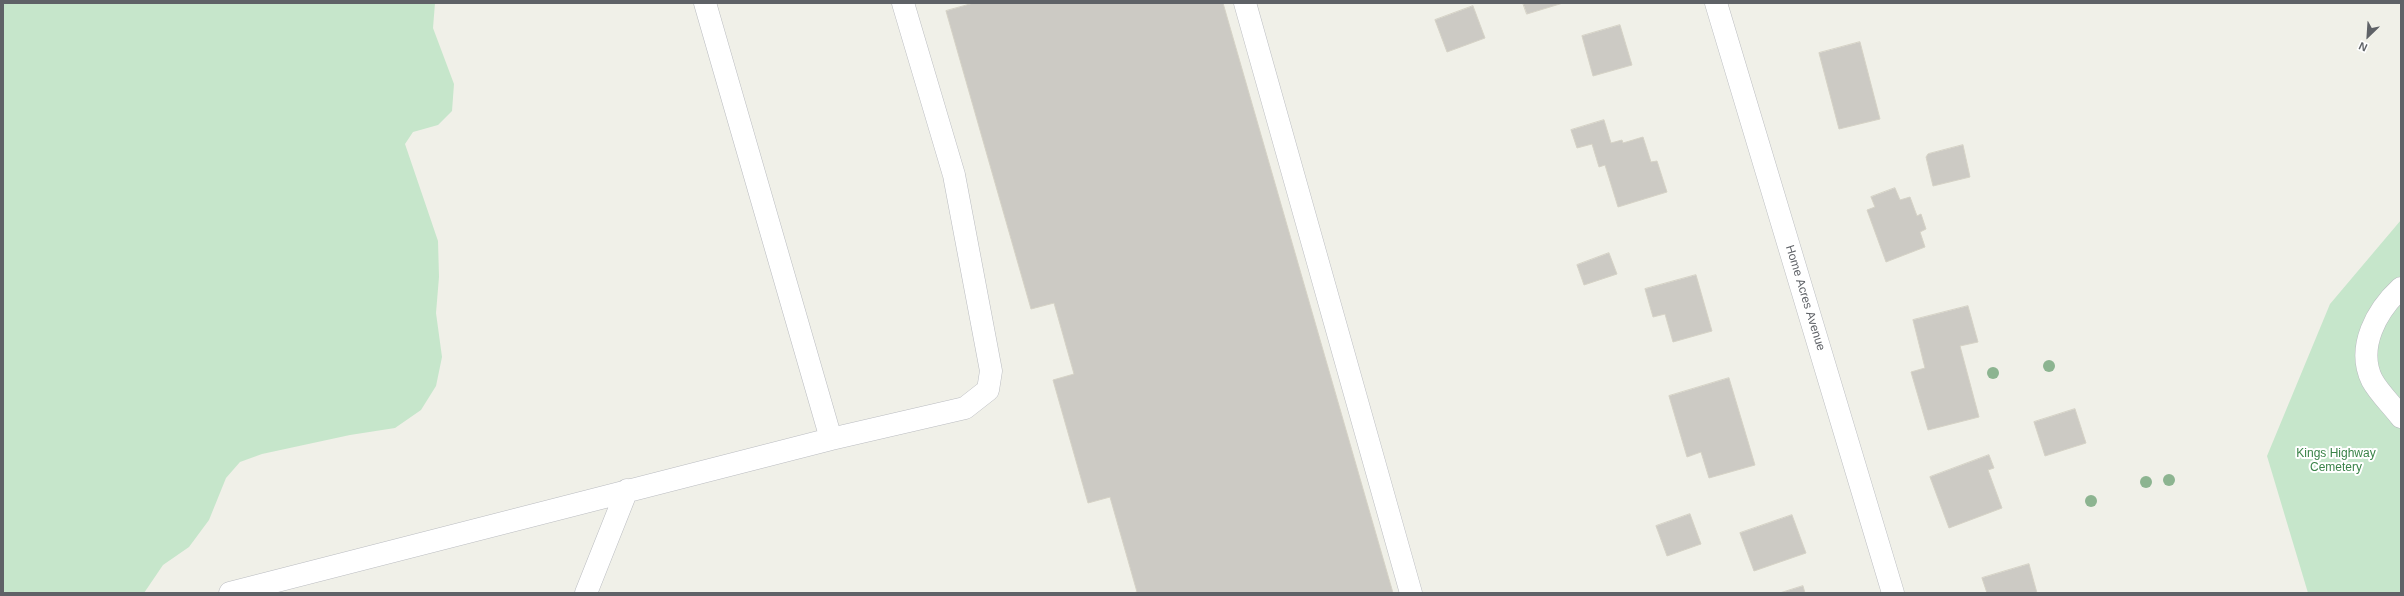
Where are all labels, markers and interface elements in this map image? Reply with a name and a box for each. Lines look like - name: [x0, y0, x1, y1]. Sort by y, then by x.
- north arrow: [2348, 16, 2388, 56]
- text: N: [2357, 40, 2369, 54]
- street label: Home Acres Avenue: [1782, 243, 1828, 353]
- park label: Kings Highway Cemetery: [2296, 447, 2376, 475]

